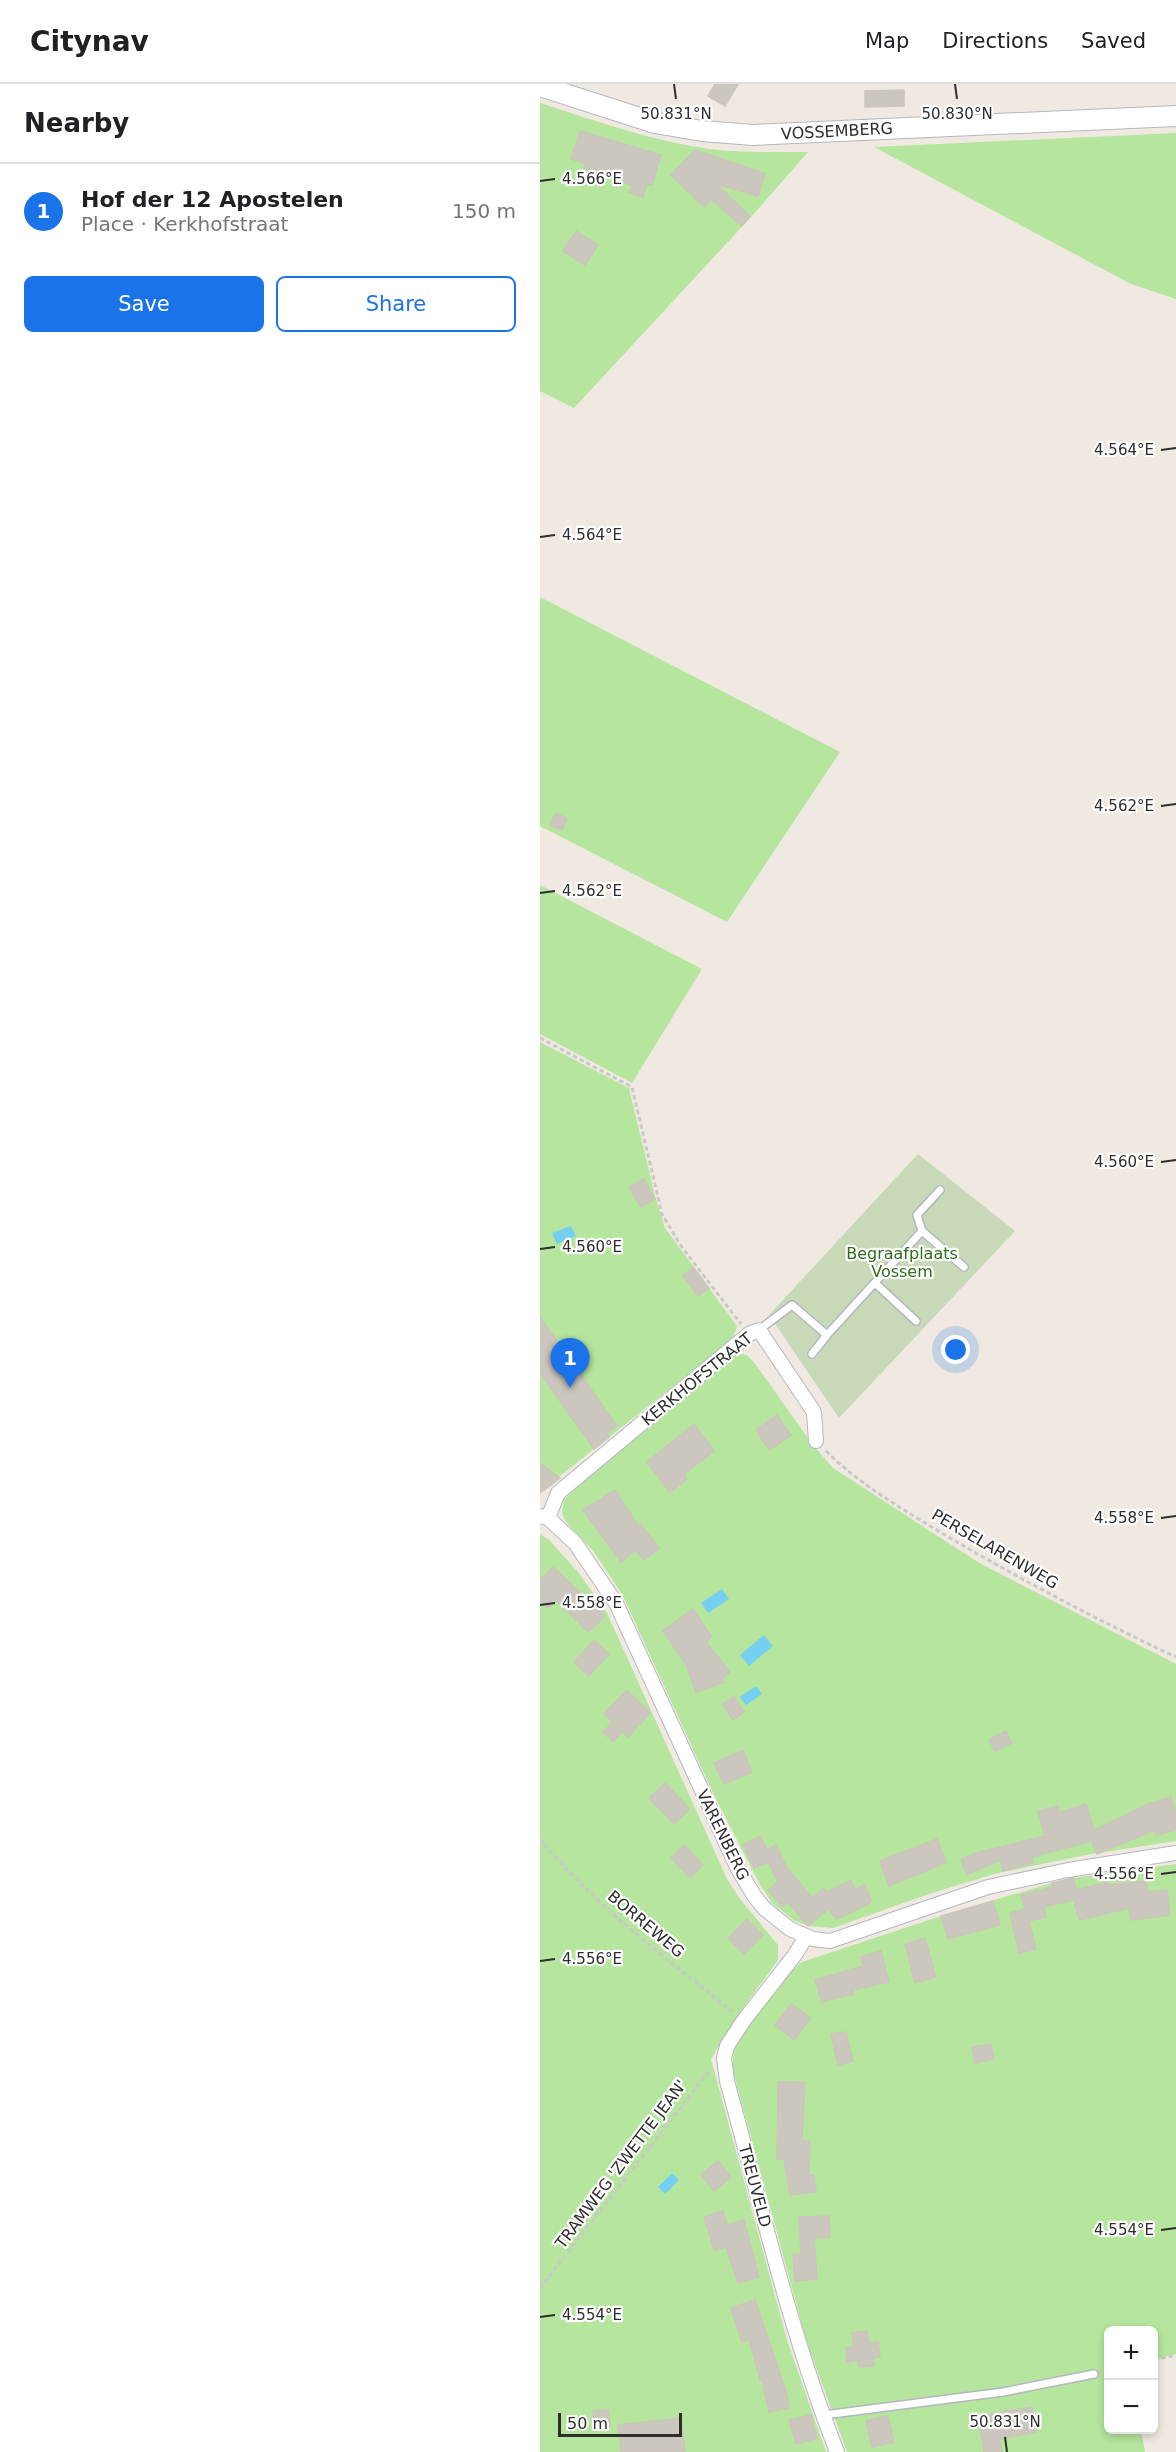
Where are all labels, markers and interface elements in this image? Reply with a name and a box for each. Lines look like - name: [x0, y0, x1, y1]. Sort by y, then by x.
- text: Citynav: [30, 25, 149, 58]
- text: Map: [865, 29, 909, 53]
- text: Directions: [942, 29, 1048, 53]
- text: Saved: [1081, 29, 1146, 53]
- text: 50.831°N: [640, 105, 712, 123]
- text: 50.830°N: [921, 105, 993, 123]
- text: Nearby: [24, 108, 129, 138]
- street label: VOSSEMBERG: [781, 119, 893, 143]
- text: 4.566°E: [562, 170, 622, 188]
- text: Hof der 12 Apostelen: [81, 187, 344, 212]
- text: 1: [37, 199, 50, 223]
- text: 150 m: [452, 199, 516, 223]
- text: Place · Kerkhofstraat: [81, 212, 288, 236]
- button: Save: [24, 276, 264, 332]
- button: Share: [276, 276, 516, 332]
- text: 4.564°E: [1094, 441, 1154, 459]
- text: 4.564°E: [562, 526, 622, 544]
- text: 4.562°E: [1094, 797, 1154, 815]
- text: 4.562°E: [562, 882, 622, 900]
- text: 4.560°E: [1094, 1153, 1154, 1171]
- text: 4.560°E: [562, 1238, 622, 1256]
- park label: Begraafplaats Vossem: [846, 1244, 958, 1281]
- street label: KERKHOFSTRAAT: [638, 1328, 756, 1430]
- your location: [941, 1335, 970, 1364]
- pin: 1: [550, 1338, 590, 1388]
- street label: PERSELARENWEG: [928, 1505, 1062, 1593]
- text: 4.558°E: [1094, 1509, 1154, 1527]
- text: 4.558°E: [562, 1594, 622, 1612]
- street label: VARENBERG: [693, 1786, 753, 1884]
- text: 4.556°E: [1094, 1865, 1154, 1883]
- street label: BORREWEG: [604, 1887, 688, 1961]
- text: 4.556°E: [562, 1950, 622, 1968]
- street label: TRAMWEG 'ZWETTE JEAN': [551, 2076, 691, 2253]
- street label: TREUVELD: [735, 2142, 775, 2230]
- text: 4.554°E: [1094, 2221, 1154, 2239]
- text: 4.554°E: [562, 2306, 622, 2324]
- map controls: [1104, 2326, 1158, 2434]
- button: +: [1104, 2326, 1158, 2380]
- button: −: [1104, 2380, 1158, 2434]
- scale bar: [558, 2410, 682, 2438]
- text: 50.831°N: [969, 2413, 1041, 2431]
- text: 50 m: [567, 2414, 608, 2433]

